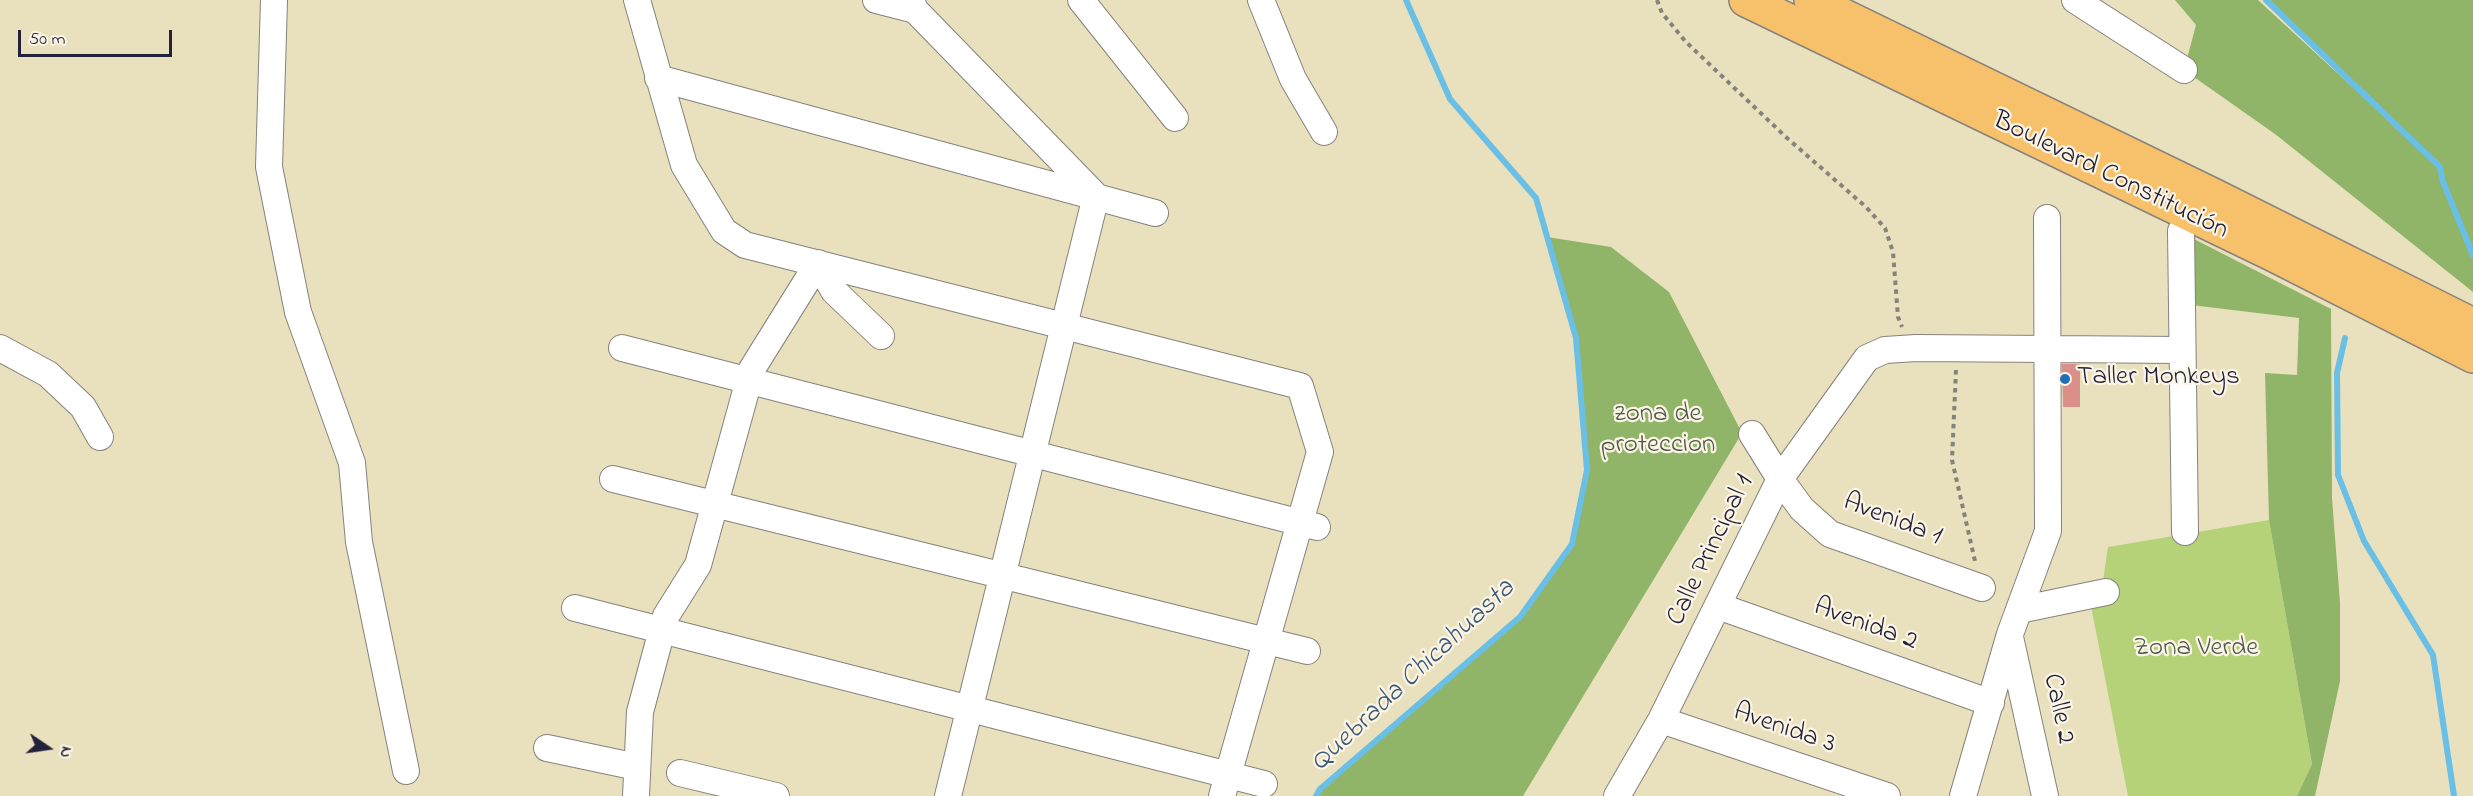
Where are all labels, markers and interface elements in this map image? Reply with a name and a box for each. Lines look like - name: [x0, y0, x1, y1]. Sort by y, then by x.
- scale bar: [21, 18, 176, 56]
- text: 50 m: [29, 27, 66, 53]
- street label: Boulevard Constitución: [1987, 106, 2233, 248]
- place label: Taller Monkeys: [2077, 363, 2240, 395]
- marker: Taller Monkeys: [2058, 372, 2072, 386]
- park label: zona de proteccion: [1601, 400, 1715, 463]
- street label: Calle Principal 1: [1662, 470, 1762, 632]
- street label: Avenida 1: [1838, 487, 1946, 555]
- water label: Quebrada Chicahuasta: [1305, 574, 1523, 780]
- street label: Avenida 2: [1809, 592, 1921, 660]
- park label: Zona Verde: [2134, 634, 2258, 666]
- street label: Calle 2: [2034, 671, 2080, 747]
- street label: Avenida 3: [1729, 697, 1839, 763]
- north arrow: [18, 718, 78, 778]
- text: N: [53, 744, 78, 760]

